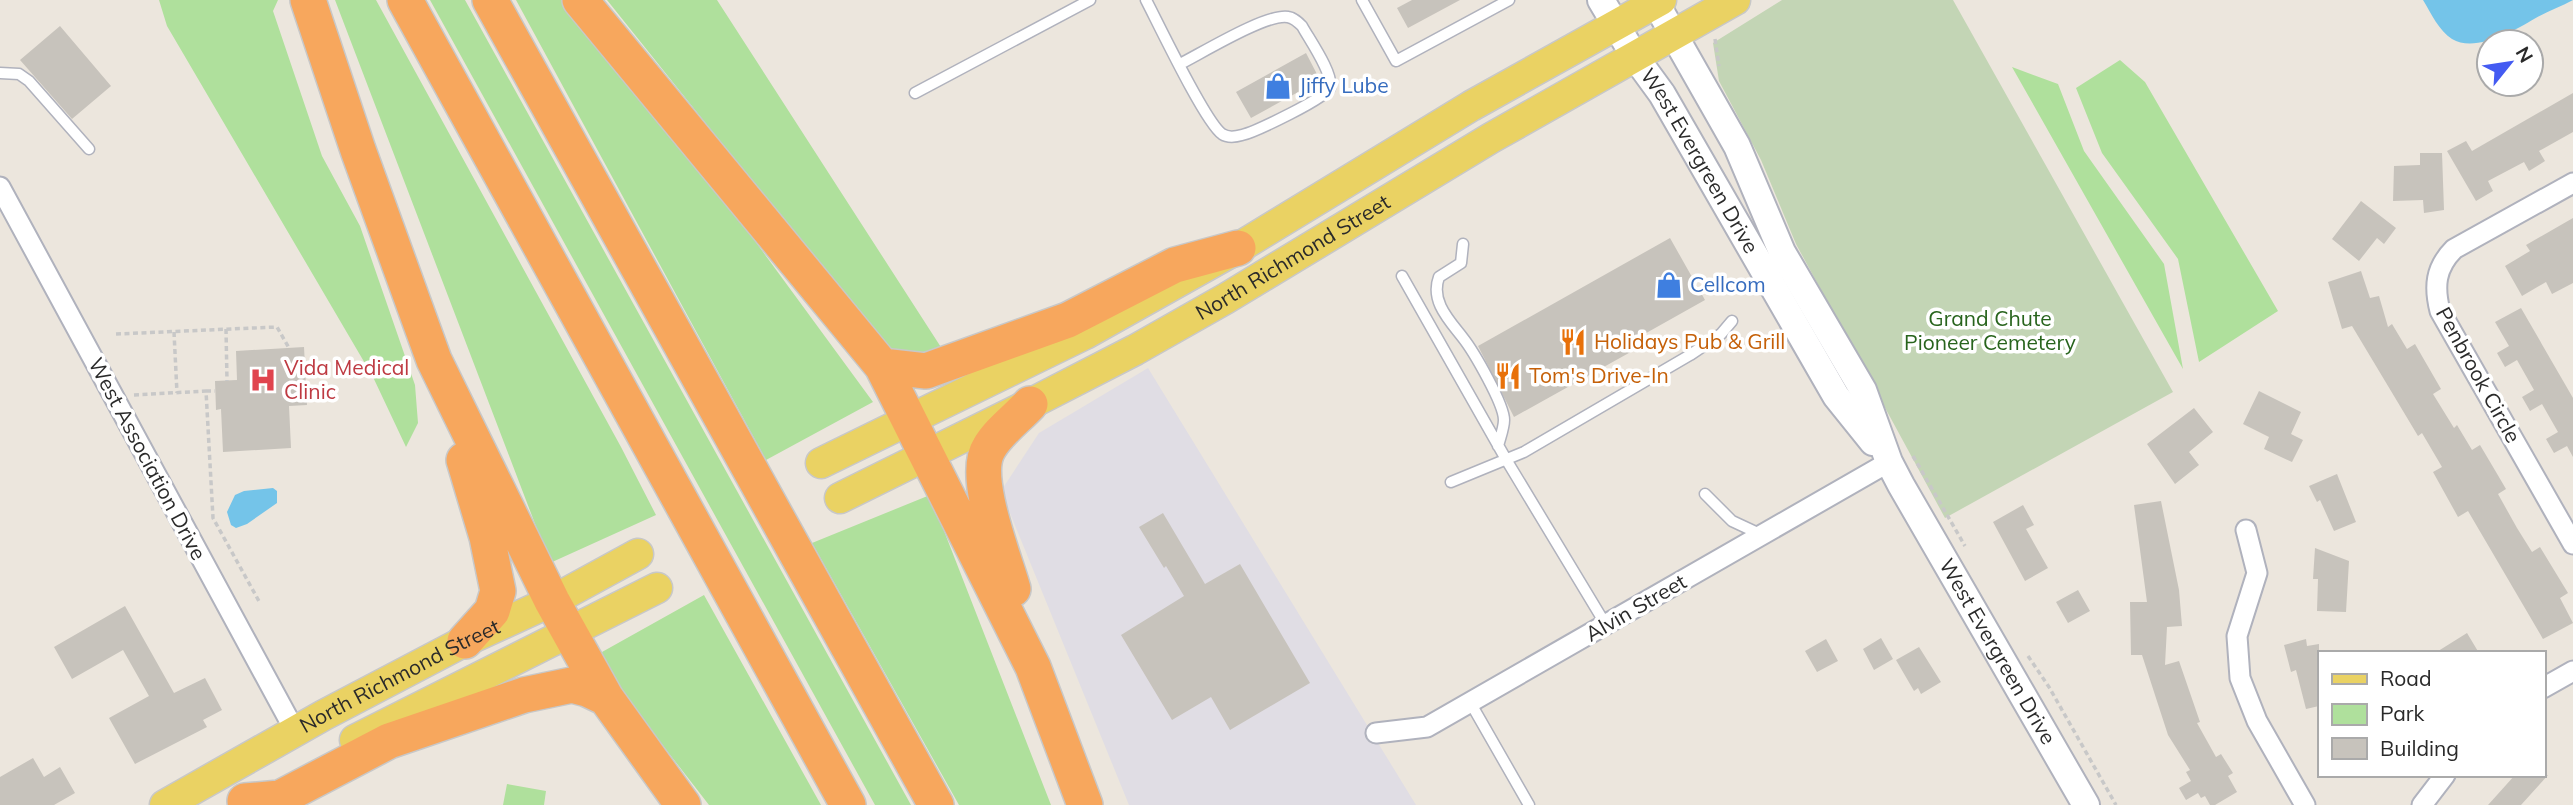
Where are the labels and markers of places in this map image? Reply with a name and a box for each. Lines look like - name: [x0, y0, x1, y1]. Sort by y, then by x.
- shop icon: Jiffy Lube: [1263, 71, 1293, 101]
- place label: Jiffy Lube: [1299, 72, 1389, 98]
- shop icon: Cellcom: [1654, 270, 1684, 300]
- place label: Cellcom: [1690, 271, 1766, 297]
- restaurant icon: Holidays Pub & Grill: [1558, 327, 1588, 357]
- place label: Holidays Pub & Grill: [1594, 328, 1785, 354]
- place label: Vida Medical Clinic: [284, 354, 409, 404]
- restaurant icon: Tom's Drive-In: [1493, 361, 1523, 391]
- place label: Tom's Drive-In: [1529, 362, 1669, 388]
- hospital icon: Vida Medical Clinic: [248, 365, 278, 395]

